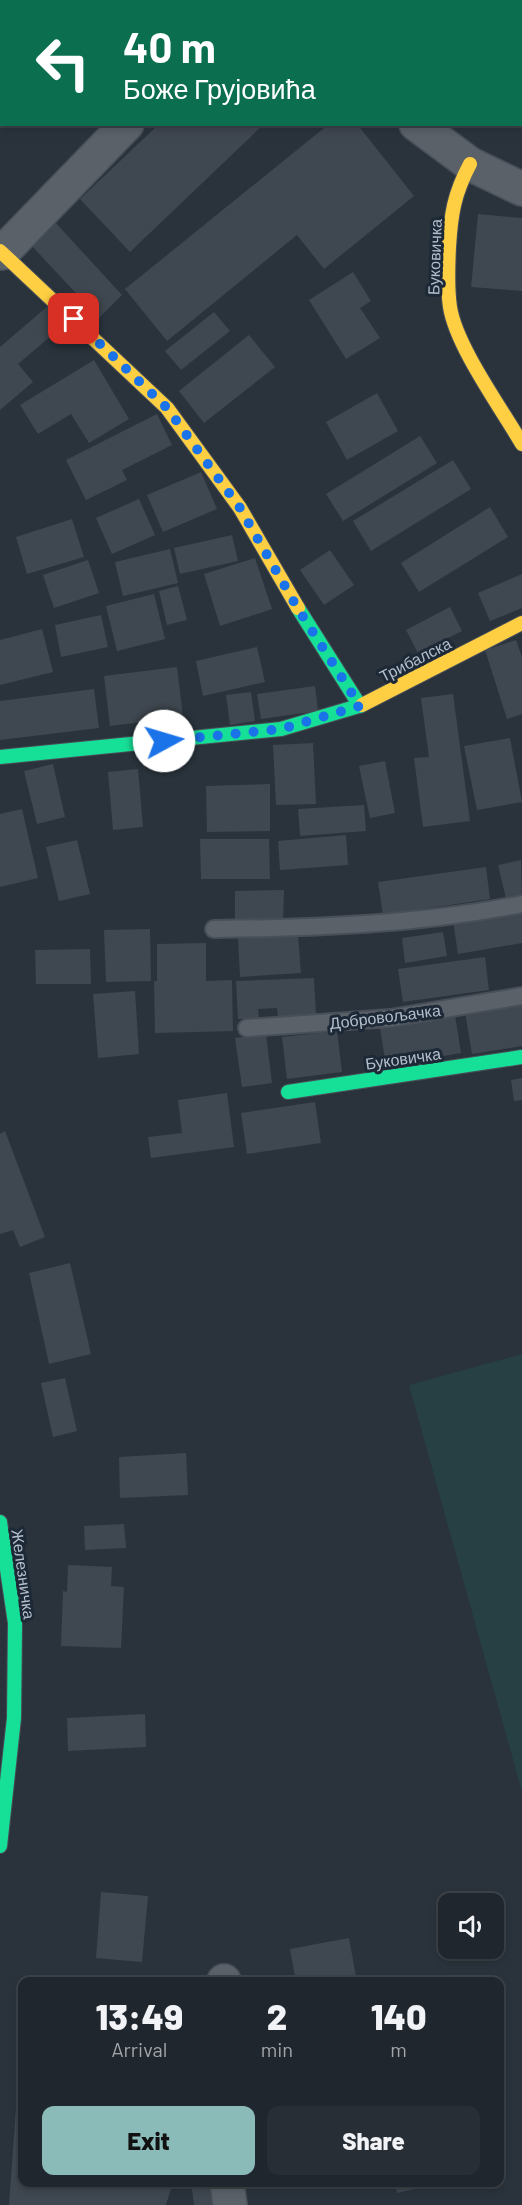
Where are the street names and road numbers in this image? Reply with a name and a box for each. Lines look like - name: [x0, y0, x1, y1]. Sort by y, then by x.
- street label: Буковичка: [423, 218, 445, 295]
- street label: Трибалска: [376, 633, 454, 685]
- street label: Добровољачка: [328, 1000, 442, 1032]
- street label: Буковичка: [364, 1043, 442, 1073]
- street label: Железничка: [8, 1528, 40, 1620]

